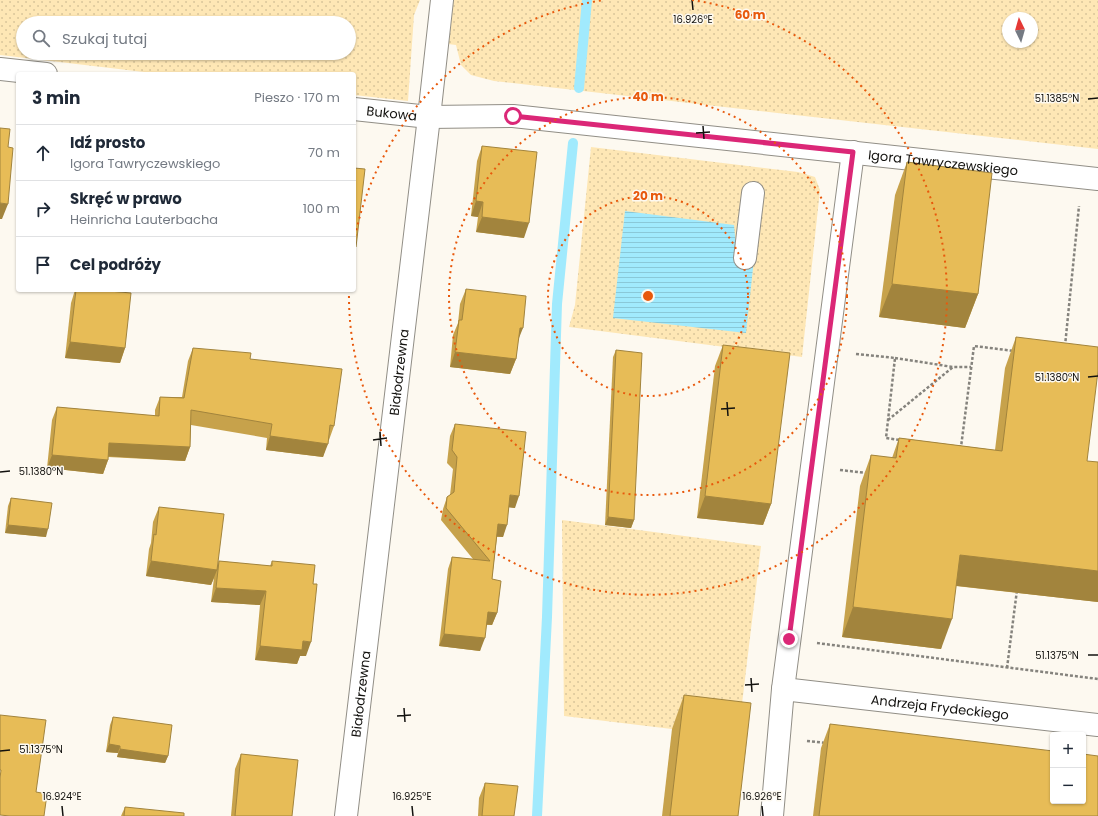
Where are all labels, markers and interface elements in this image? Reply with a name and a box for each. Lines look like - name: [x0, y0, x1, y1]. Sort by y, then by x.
- text: 60 m: [735, 6, 766, 23]
- text: 16.926°E: [673, 12, 713, 27]
- north arrow: [1002, 12, 1038, 48]
- search box: [16, 16, 356, 60]
- icon: search: [30, 27, 52, 49]
- text: Szukaj tutaj: [62, 28, 147, 49]
- text: 3 min: [32, 86, 80, 110]
- text: Pieszo · 170 m: [254, 88, 340, 107]
- text: 40 m: [632, 88, 664, 105]
- text: 51.1385°N: [1035, 91, 1079, 106]
- street label: Bukowa: [365, 101, 418, 126]
- route start: [504, 107, 522, 125]
- text: Idź prosto: [70, 132, 145, 153]
- icon: ahead: [32, 142, 54, 164]
- text: 70 m: [308, 143, 340, 162]
- street label: Igora Tawryczewskiego: [867, 145, 1019, 180]
- text: Igora Tawryczewskiego: [70, 154, 220, 173]
- text: 20 m: [633, 187, 663, 204]
- text: Skręć w prawo: [70, 188, 182, 209]
- icon: right: [32, 198, 54, 220]
- text: 100 m: [303, 199, 340, 218]
- text: Heinricha Lauterbacha: [70, 210, 218, 229]
- icon: arrive: [32, 254, 54, 276]
- text: Cel podróży: [70, 254, 161, 275]
- centre of rings: [641, 289, 655, 303]
- street label: Białodrzewna: [385, 328, 414, 417]
- text: 51.1380°N: [1035, 370, 1079, 385]
- text: 51.1380°N: [19, 464, 63, 479]
- route end: [780, 630, 798, 648]
- text: 51.1375°N: [1035, 648, 1079, 663]
- street label: Białodrzewna: [346, 650, 376, 738]
- street label: Andrzeja Frydeckiego: [870, 690, 1010, 725]
- map controls: [1050, 732, 1086, 804]
- button: +: [1050, 732, 1086, 768]
- text: 51.1375°N: [19, 742, 63, 757]
- button: −: [1050, 768, 1086, 804]
- text: 16.924°E: [42, 789, 82, 804]
- text: 16.925°E: [392, 789, 432, 804]
- text: 16.926°E: [742, 789, 782, 804]

